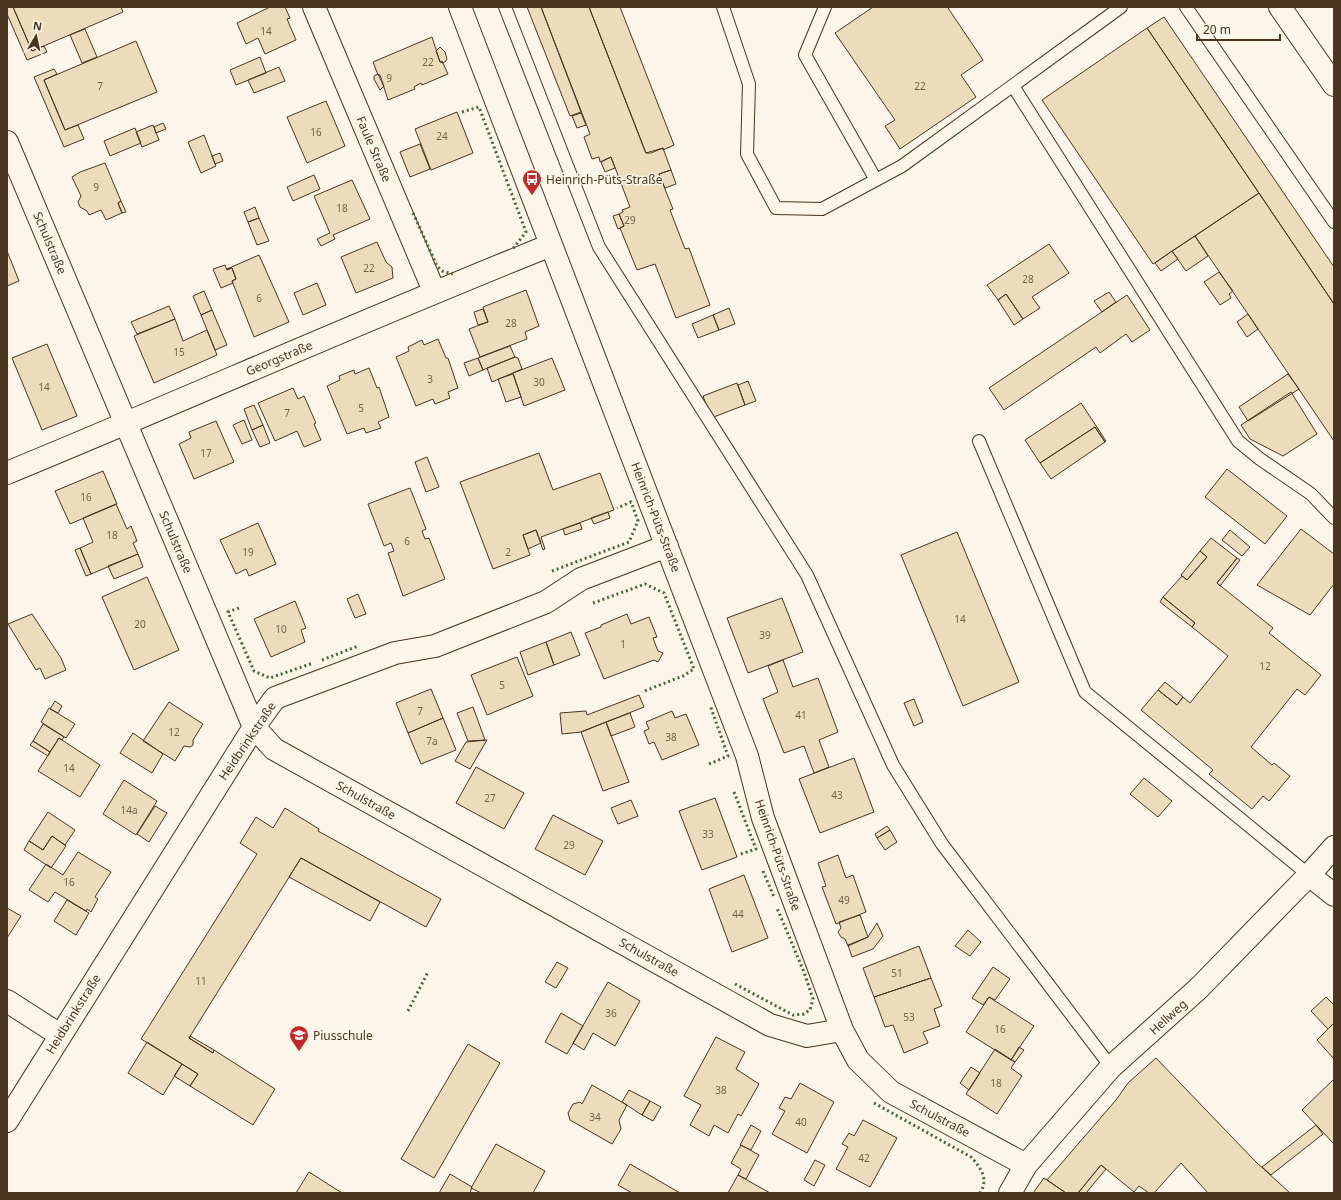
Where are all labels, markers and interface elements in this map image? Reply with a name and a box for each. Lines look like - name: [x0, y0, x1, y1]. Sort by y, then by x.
- north arrow: [16, 16, 56, 56]
- scale bar: [1197, 16, 1280, 42]
- text: N: [32, 18, 43, 34]
- text: 20 m: [1203, 21, 1231, 38]
- house number: 14: [260, 24, 272, 38]
- house number: 22: [422, 55, 434, 69]
- house number: 9: [386, 71, 392, 85]
- house number: 7: [97, 79, 103, 93]
- house number: 22: [914, 79, 926, 93]
- street label: Faule Straße: [352, 113, 396, 185]
- house number: 16: [310, 125, 322, 139]
- house number: 24: [436, 129, 448, 143]
- bus stop icon: Heinrich-Püts-Straße: [521, 168, 543, 196]
- place label: Heinrich-Püts-Straße: [546, 171, 663, 188]
- house number: 9: [93, 180, 99, 194]
- house number: 18: [336, 201, 348, 215]
- street label: Schulstraße: [29, 209, 71, 277]
- house number: 29: [624, 213, 636, 227]
- house number: 22: [363, 261, 375, 275]
- house number: 28: [1022, 272, 1034, 286]
- house number: 6: [256, 291, 262, 305]
- house number: 28: [505, 316, 517, 330]
- street label: Georgstraße: [243, 336, 315, 380]
- house number: 15: [173, 345, 185, 359]
- house number: 3: [427, 372, 433, 386]
- house number: 30: [533, 375, 545, 389]
- house number: 14: [38, 380, 50, 394]
- house number: 5: [358, 401, 364, 415]
- house number: 7: [284, 406, 290, 420]
- house number: 17: [200, 446, 212, 460]
- street label: Heinrich-Püts-Straße: [627, 460, 685, 575]
- house number: 16: [80, 490, 92, 504]
- street label: Schulstraße: [155, 508, 197, 576]
- house number: 18: [106, 528, 118, 542]
- house number: 6: [404, 534, 410, 548]
- house number: 19: [242, 545, 254, 559]
- house number: 2: [505, 545, 511, 559]
- house number: 14: [954, 612, 966, 626]
- house number: 20: [134, 617, 146, 631]
- house number: 10: [275, 622, 287, 636]
- house number: 39: [759, 628, 771, 642]
- house number: 1: [620, 637, 626, 651]
- house number: 12: [1259, 659, 1271, 673]
- house number: 5: [499, 678, 505, 692]
- street label: Heidbrinkstraße: [214, 698, 280, 784]
- house number: 7: [417, 704, 423, 718]
- house number: 41: [795, 708, 807, 722]
- house number: 12: [168, 725, 180, 739]
- house number: 38: [665, 730, 677, 744]
- house number: 7a: [426, 734, 438, 748]
- house number: 14: [63, 761, 75, 775]
- street label: Schulstraße: [333, 777, 399, 824]
- house number: 43: [831, 788, 843, 802]
- house number: 27: [484, 791, 496, 805]
- street label: Heinrich-Püts-Straße: [751, 797, 805, 913]
- house number: 14a: [120, 803, 138, 817]
- house number: 33: [702, 827, 714, 841]
- house number: 29: [563, 838, 575, 852]
- house number: 16: [63, 875, 75, 889]
- house number: 49: [838, 893, 850, 907]
- house number: 44: [732, 907, 744, 921]
- street label: Schulstraße: [616, 934, 682, 981]
- house number: 51: [891, 966, 903, 980]
- street label: Heidbrinkstraße: [42, 971, 105, 1057]
- house number: 11: [195, 974, 207, 988]
- street label: Hellweg: [1145, 995, 1191, 1039]
- house number: 36: [605, 1006, 617, 1020]
- house number: 53: [903, 1010, 915, 1024]
- house number: 16: [994, 1022, 1006, 1036]
- school or university icon: Piusschule: [288, 1024, 310, 1052]
- place label: Piusschule: [313, 1027, 373, 1044]
- house number: 18: [990, 1076, 1002, 1090]
- house number: 38: [715, 1083, 727, 1097]
- street label: Schulstraße: [907, 1095, 973, 1141]
- house number: 34: [589, 1110, 601, 1124]
- house number: 40: [795, 1115, 807, 1129]
- house number: 42: [858, 1151, 870, 1165]

